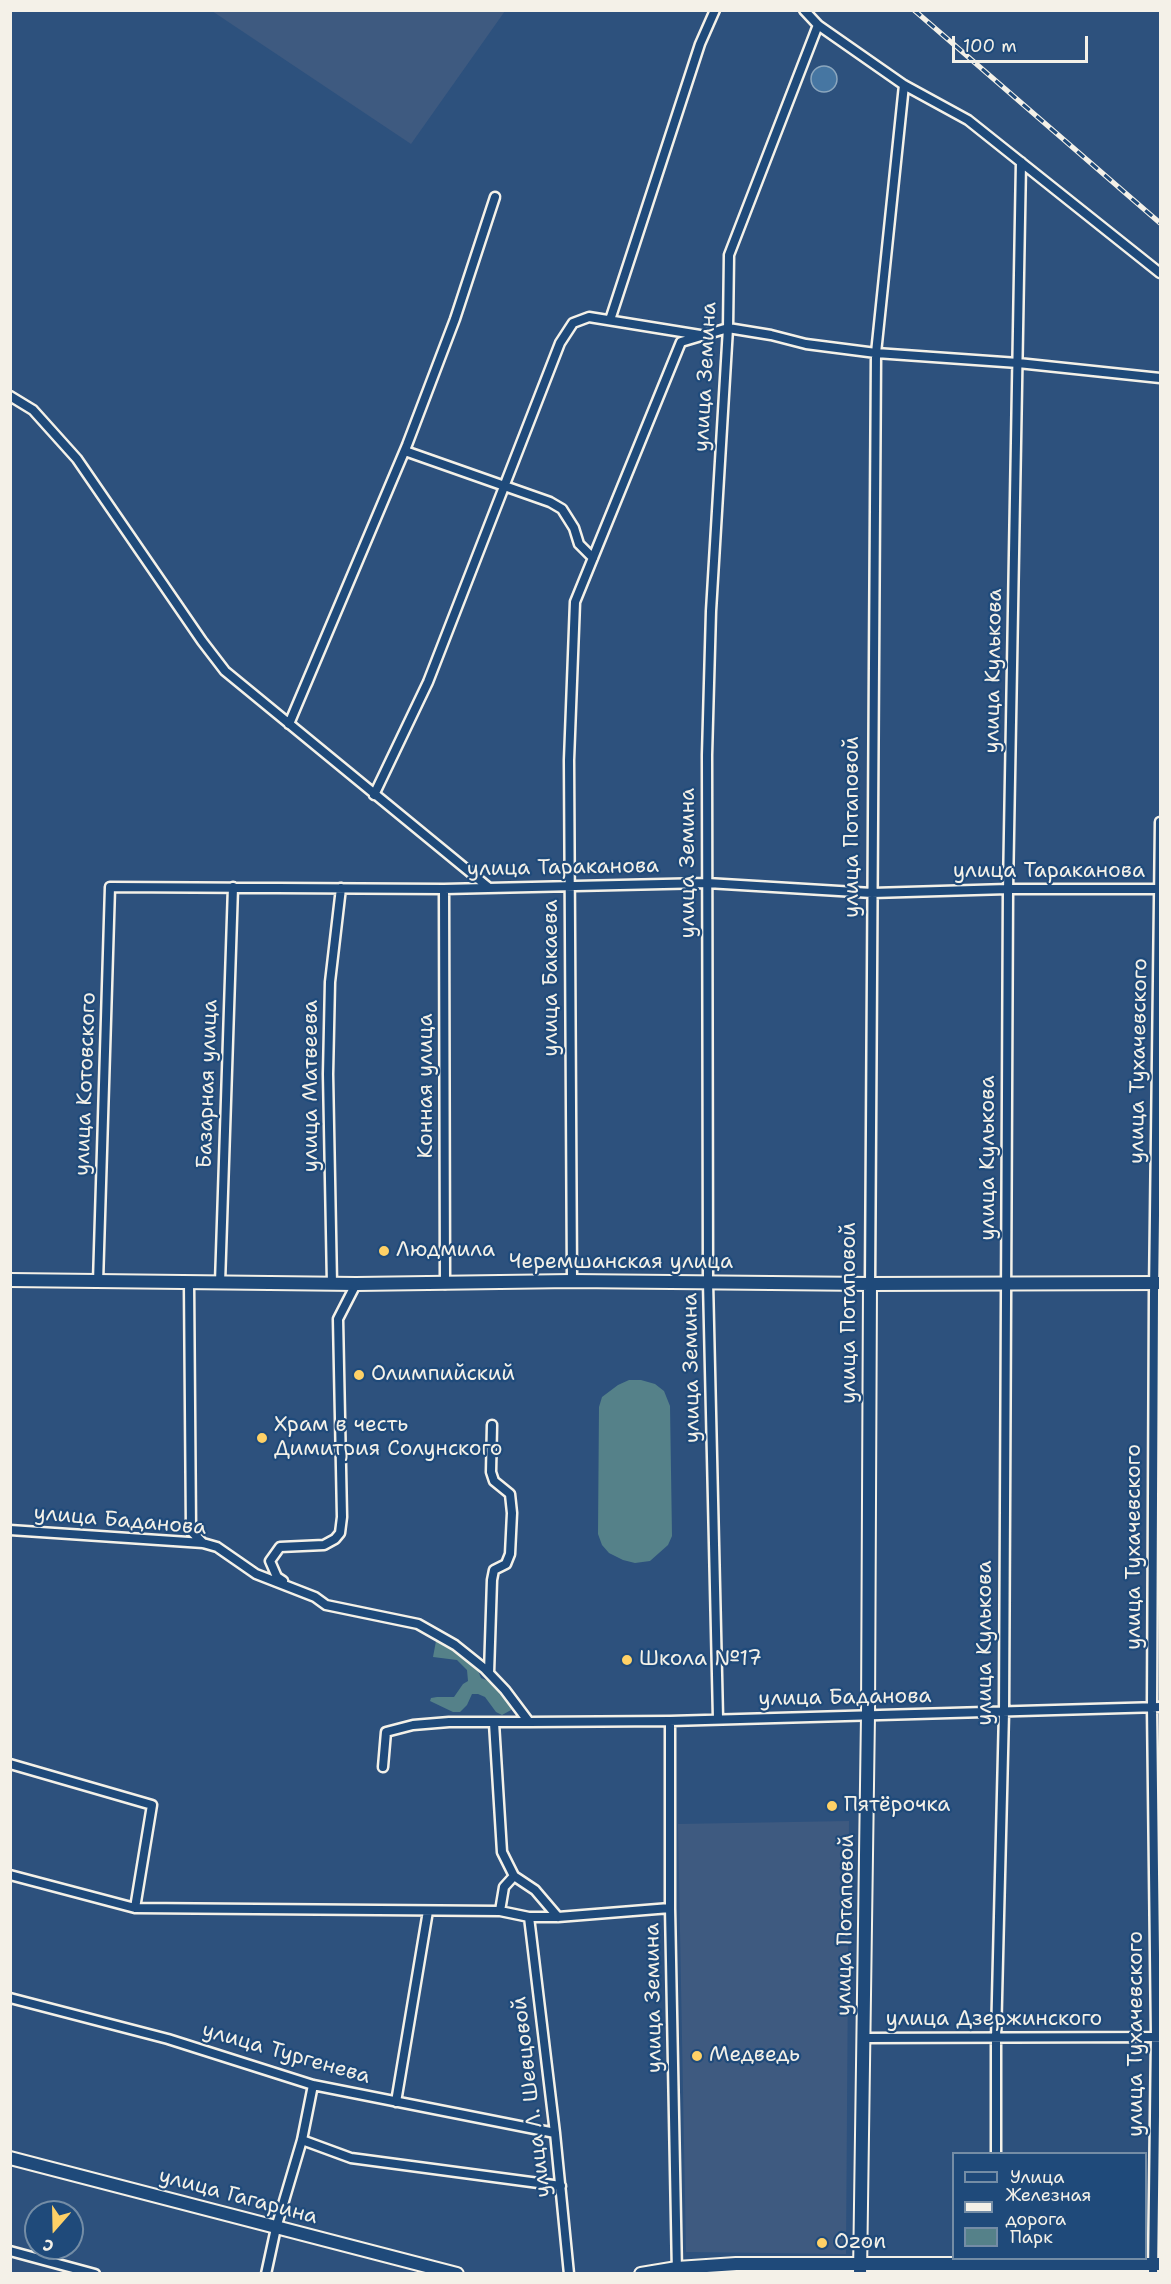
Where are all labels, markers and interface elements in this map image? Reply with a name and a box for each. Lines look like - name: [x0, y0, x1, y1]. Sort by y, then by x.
- scale bar: [955, 24, 1092, 62]
- text: 100 m: [963, 34, 1017, 58]
- street label: улица Земина: [689, 301, 723, 453]
- street label: улица Кулькова: [980, 588, 1008, 754]
- street label: улица Потаповой: [840, 736, 866, 918]
- street label: улица Земина: [676, 788, 702, 938]
- street label: улица Тараканова: [467, 854, 659, 882]
- street label: улица Тараканова: [953, 859, 1145, 885]
- street label: улица Бакаева: [539, 900, 565, 1056]
- street label: улица Тухачевского: [1125, 958, 1153, 1164]
- street label: улица Котовского: [70, 992, 102, 1176]
- street label: Базарная улица: [192, 999, 224, 1169]
- street label: улица Матвеева: [299, 1000, 325, 1172]
- street label: Конная улица: [414, 1014, 440, 1158]
- street label: улица Кулькова: [976, 1076, 1002, 1240]
- street label: улица Потаповой: [837, 1222, 863, 1404]
- place label: Людмила: [396, 1238, 495, 1264]
- marker: Людмила: [377, 1244, 391, 1258]
- street label: Черемшанская улица: [509, 1250, 733, 1276]
- street label: улица Земина: [678, 1293, 706, 1443]
- place label: Олимпийский: [371, 1362, 515, 1388]
- marker: Олимпийский: [352, 1368, 366, 1382]
- place label: Храм в честь Димитрия Солунского: [274, 1413, 502, 1463]
- marker: Храм в честь Димитрия Солунского: [255, 1431, 269, 1445]
- street label: улица Тухачевского: [1122, 1444, 1148, 1650]
- street label: улица Баданова: [33, 1501, 207, 1541]
- street label: улица Кулькова: [973, 1561, 999, 1725]
- place label: Школа №17: [639, 1647, 762, 1673]
- marker: Школа №17: [620, 1653, 634, 1667]
- street label: улица Баданова: [758, 1684, 932, 1712]
- place label: Пятёрочка: [844, 1793, 950, 1819]
- marker: Пятёрочка: [825, 1799, 839, 1813]
- street label: улица Потаповой: [832, 1834, 860, 2016]
- street label: улица Земина: [640, 1923, 668, 2073]
- street label: улица Тухачевского: [1124, 1931, 1150, 2137]
- street label: улица Л. Шевцовой: [507, 1995, 557, 2199]
- street label: улица Дзержинского: [886, 2007, 1102, 2033]
- street label: улица Тургенева: [199, 2018, 373, 2090]
- place label: Медведь: [709, 2043, 800, 2069]
- marker: Медведь: [690, 2049, 704, 2063]
- legend: [952, 2152, 1147, 2260]
- street label: улица Гагарина: [156, 2164, 320, 2230]
- text: Улица: [1010, 2165, 1064, 2189]
- text: Железная дорога: [1005, 2183, 1091, 2231]
- north arrow: [24, 2200, 84, 2260]
- text: Парк: [1010, 2225, 1053, 2249]
- place label: Ozon: [834, 2230, 886, 2256]
- text: С: [40, 2234, 57, 2257]
- marker: Ozon: [815, 2236, 829, 2250]

